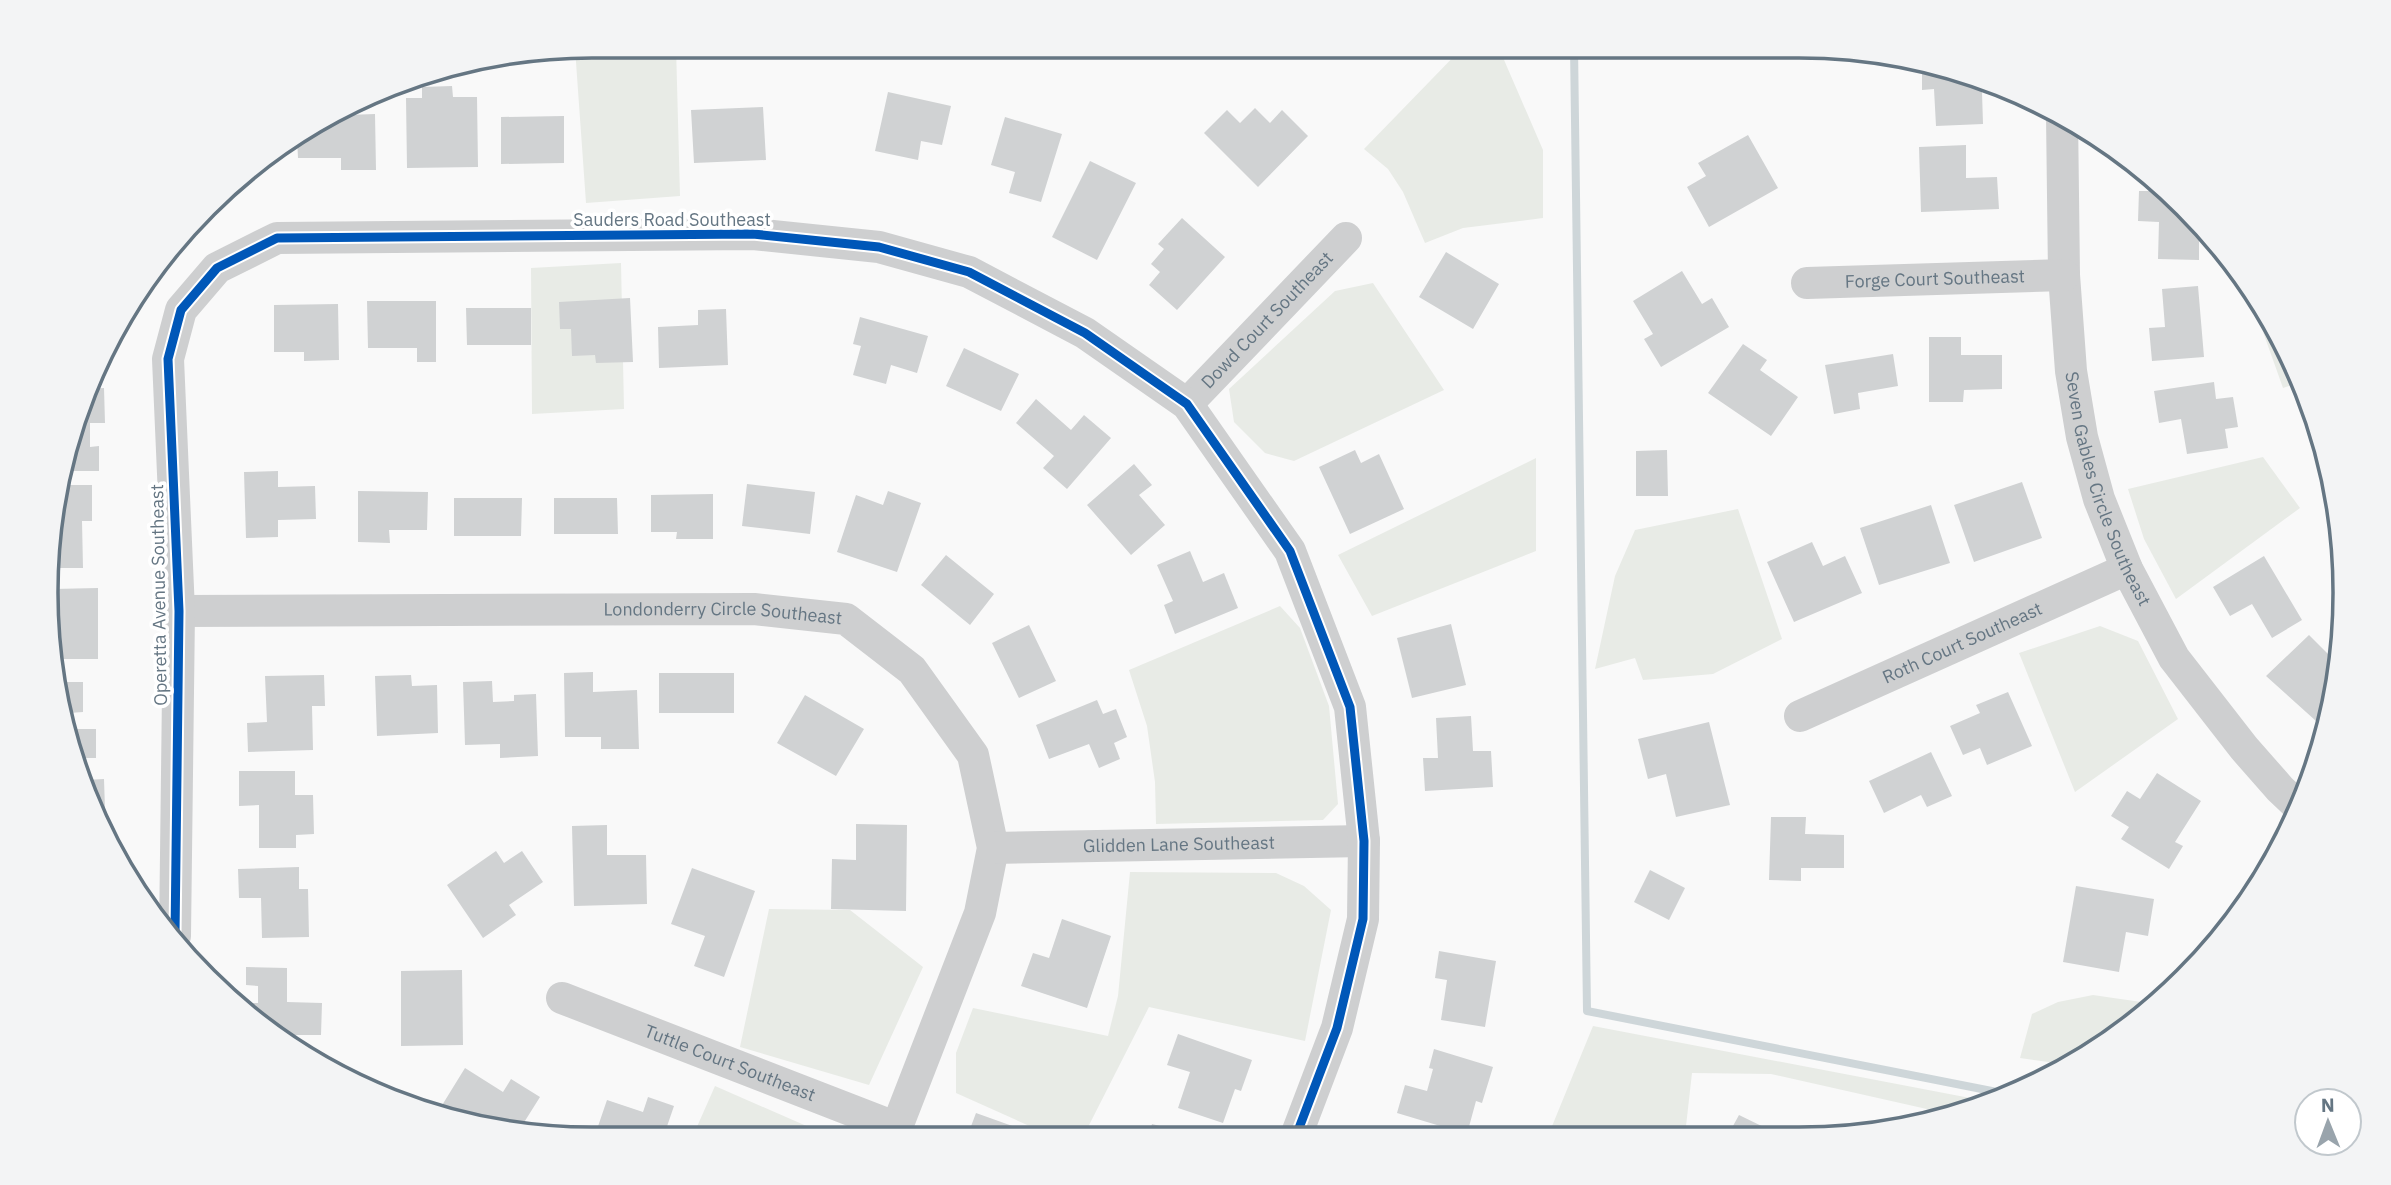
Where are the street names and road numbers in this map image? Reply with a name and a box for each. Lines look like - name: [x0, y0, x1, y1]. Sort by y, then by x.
- street label: Sauders Road Southeast: [573, 208, 771, 231]
- street label: Dowd Court Southeast: [1196, 247, 1338, 393]
- street label: Forge Court Southeast: [1845, 264, 2025, 293]
- street label: Seven Gables Circle Southeast: [2060, 370, 2156, 610]
- street label: Operetta Avenue Southeast: [145, 484, 172, 706]
- street label: Londonderry Circle Southeast: [603, 597, 843, 630]
- street label: Roth Court Southeast: [1879, 597, 2046, 688]
- street label: Glidden Lane Southeast: [1083, 831, 1275, 857]
- street label: Tuttle Court Southeast: [641, 1019, 819, 1106]

